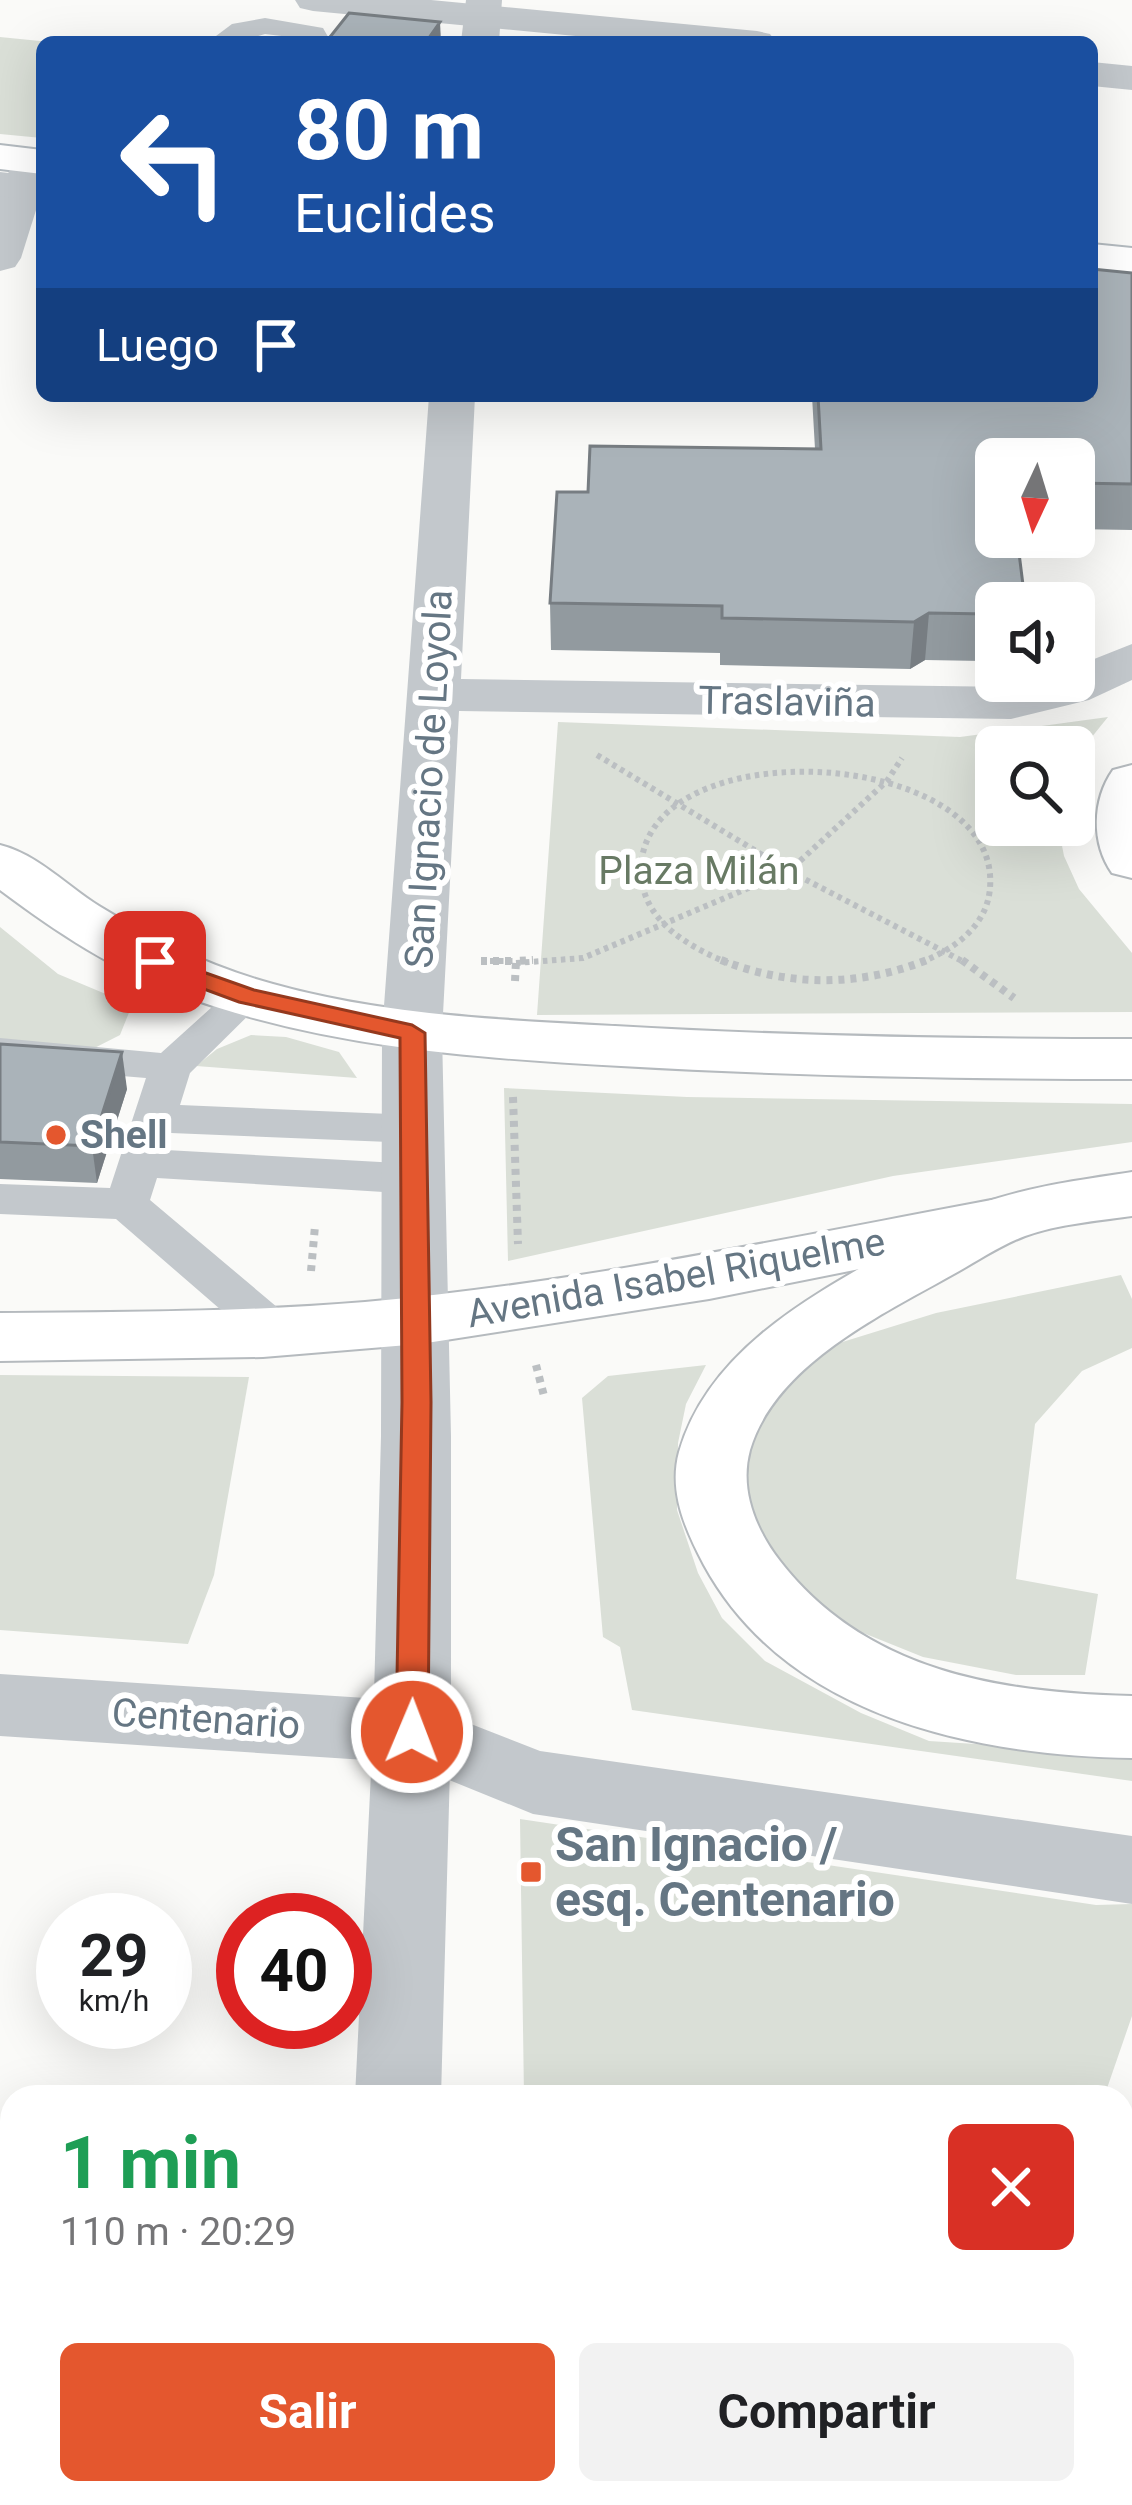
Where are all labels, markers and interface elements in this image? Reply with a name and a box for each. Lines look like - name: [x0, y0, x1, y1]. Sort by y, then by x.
- text: 80 m: [294, 81, 484, 180]
- icon: left: [96, 84, 252, 240]
- text: Euclides: [294, 182, 496, 245]
- icon: arrive: [243, 312, 309, 378]
- text: Luego: [96, 319, 219, 372]
- north arrow: [975, 438, 1095, 558]
- map controls: [975, 438, 1095, 846]
- button: sound: [975, 582, 1095, 702]
- street label: San Ignacio de Loyola: [396, 589, 462, 969]
- street label: Traslaviña: [698, 677, 876, 727]
- button: search: [975, 726, 1095, 846]
- park label: Plaza Milán: [598, 848, 800, 894]
- pin: [104, 911, 206, 1013]
- icon: arrive: [122, 929, 188, 995]
- place label: Shell: [80, 1112, 168, 1158]
- marker: Shell: [43, 1122, 69, 1148]
- street label: Avenida Isabel Riquelme: [463, 1219, 889, 1337]
- position arrow: [349, 1669, 475, 1795]
- street label: Centenario: [110, 1689, 302, 1749]
- place label: San Ignacio / esq. Centenario: [555, 1816, 895, 1928]
- marker: San Ignacio / esq. Centenario: [518, 1859, 544, 1885]
- speed limit sign: 40: [216, 1893, 372, 2049]
- text: 29: [80, 1920, 148, 1991]
- text: km/h: [79, 1983, 149, 2018]
- text: 1 min: [60, 2121, 241, 2206]
- button: close: [948, 2124, 1074, 2250]
- text: 110 m · 20:29: [60, 2209, 296, 2255]
- button: Salir: [60, 2343, 555, 2481]
- button: Compartir: [579, 2343, 1074, 2481]

